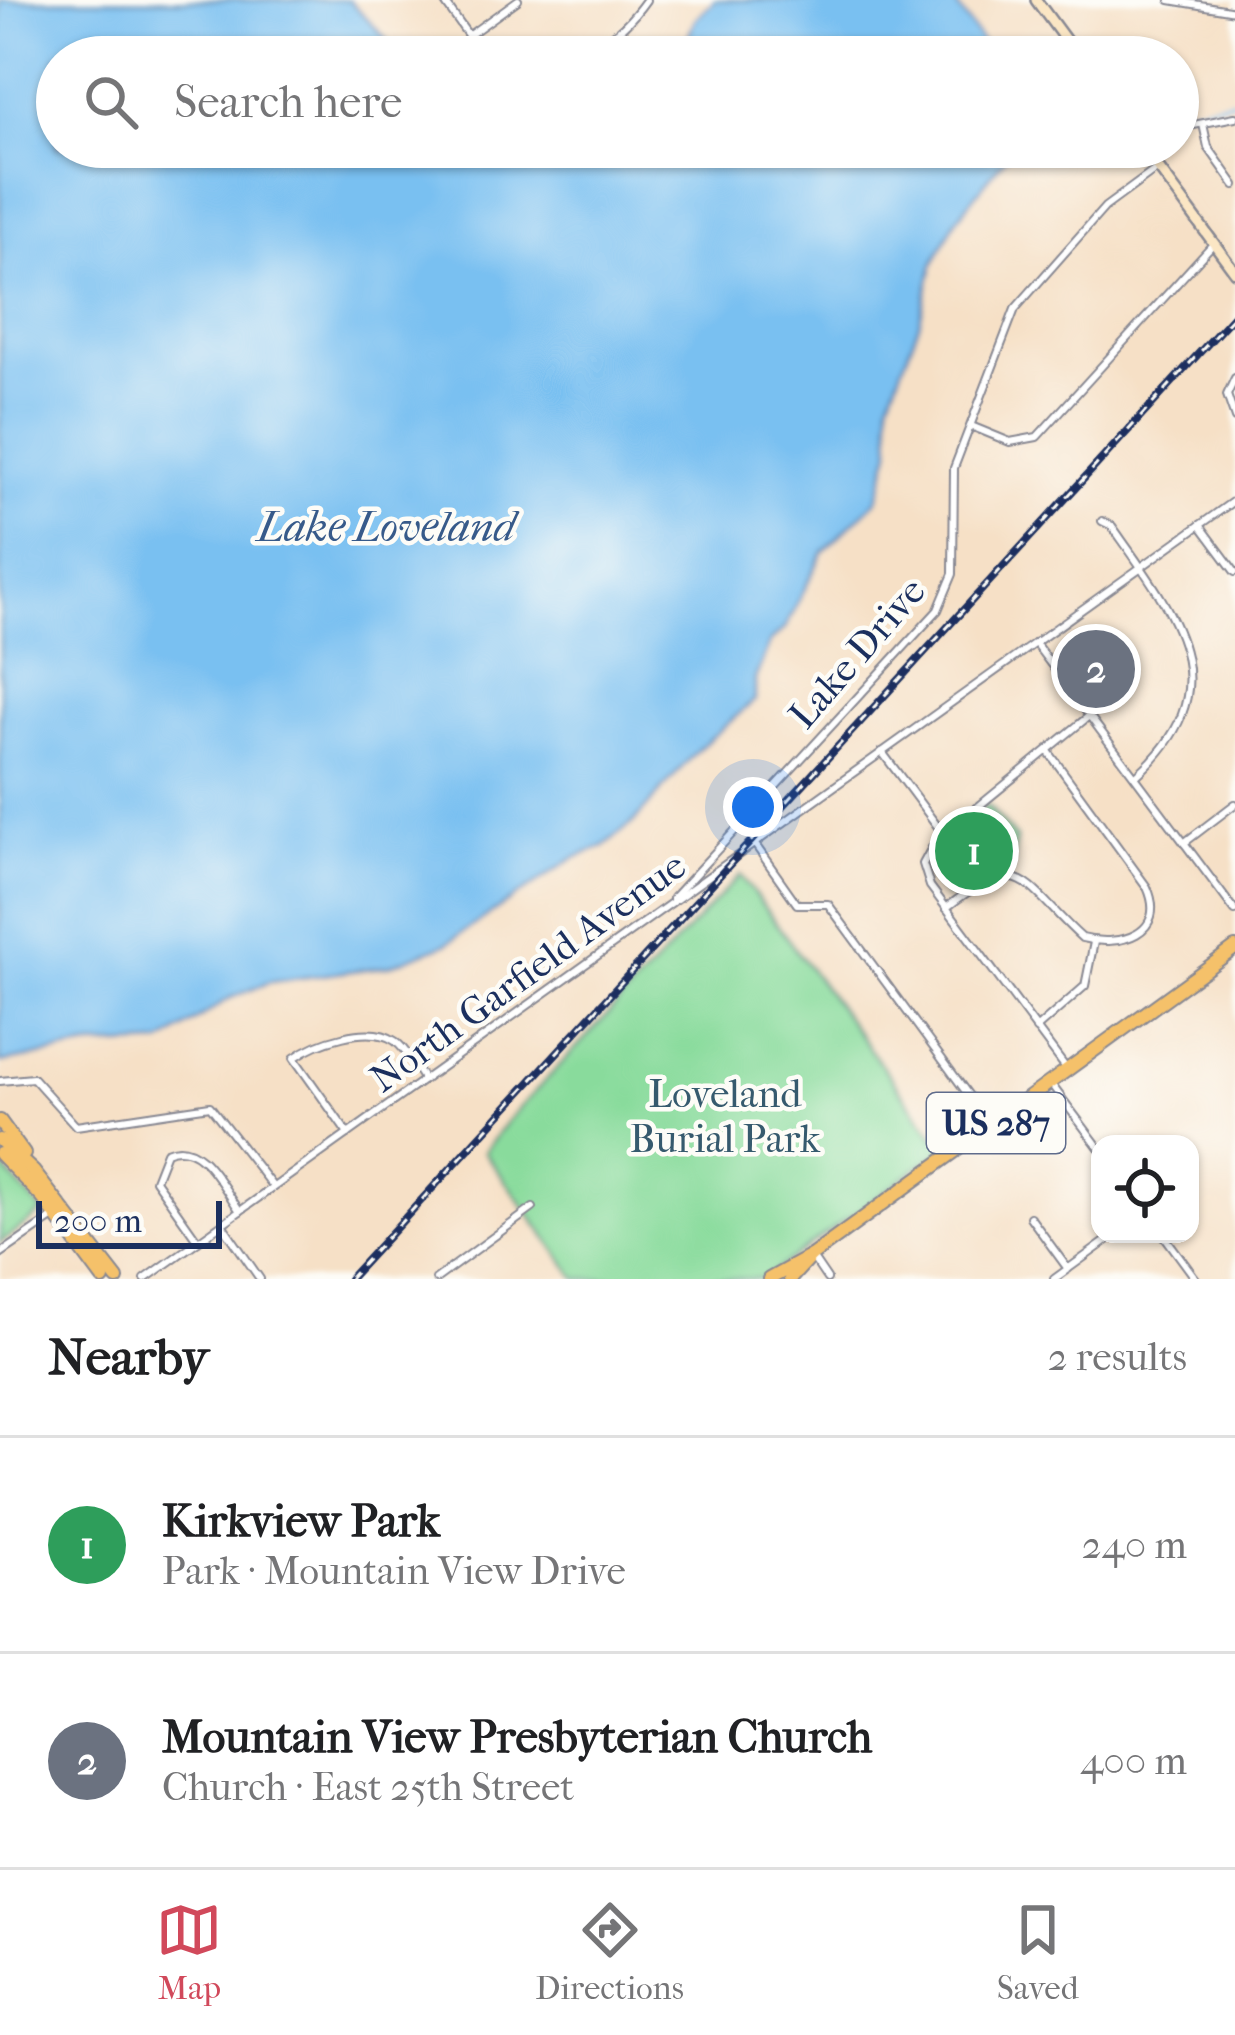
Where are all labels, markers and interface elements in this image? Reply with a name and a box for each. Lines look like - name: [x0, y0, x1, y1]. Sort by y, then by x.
- search box: [36, 36, 1199, 168]
- icon: search: [78, 69, 144, 135]
- text: Search here: [174, 76, 402, 129]
- water label: Lake Loveland: [254, 503, 519, 552]
- street label: Lake Drive: [779, 568, 935, 738]
- pin: 2: [1057, 624, 1135, 714]
- your location: [723, 777, 783, 837]
- pin: 1: [935, 806, 1013, 896]
- street label: North Garfield Avenue: [361, 842, 695, 1102]
- park label: Loveland Burial Park: [630, 1071, 821, 1162]
- road number: US 287: [927, 1093, 1065, 1153]
- map controls: [1091, 1135, 1199, 1243]
- button: locate: [1091, 1135, 1199, 1243]
- scale bar: [36, 1195, 222, 1248]
- text: 200 m: [54, 1202, 142, 1241]
- text: Nearby: [48, 1327, 209, 1387]
- text: 2 results: [1048, 1334, 1187, 1380]
- text: Kirkview Park: [162, 1495, 440, 1548]
- text: 1: [80, 1522, 94, 1568]
- text: 240 m: [1082, 1522, 1187, 1568]
- text: Park · Mountain View Drive: [162, 1548, 626, 1594]
- text: Mountain View Presbyterian Church: [162, 1711, 872, 1764]
- text: 2: [77, 1738, 97, 1784]
- text: 400 m: [1080, 1738, 1187, 1784]
- text: Church · East 25th Street: [162, 1764, 574, 1810]
- tab: Map: [156, 1897, 222, 2008]
- tab: Directions: [535, 1897, 684, 2008]
- tab: Saved: [997, 1897, 1079, 2008]

